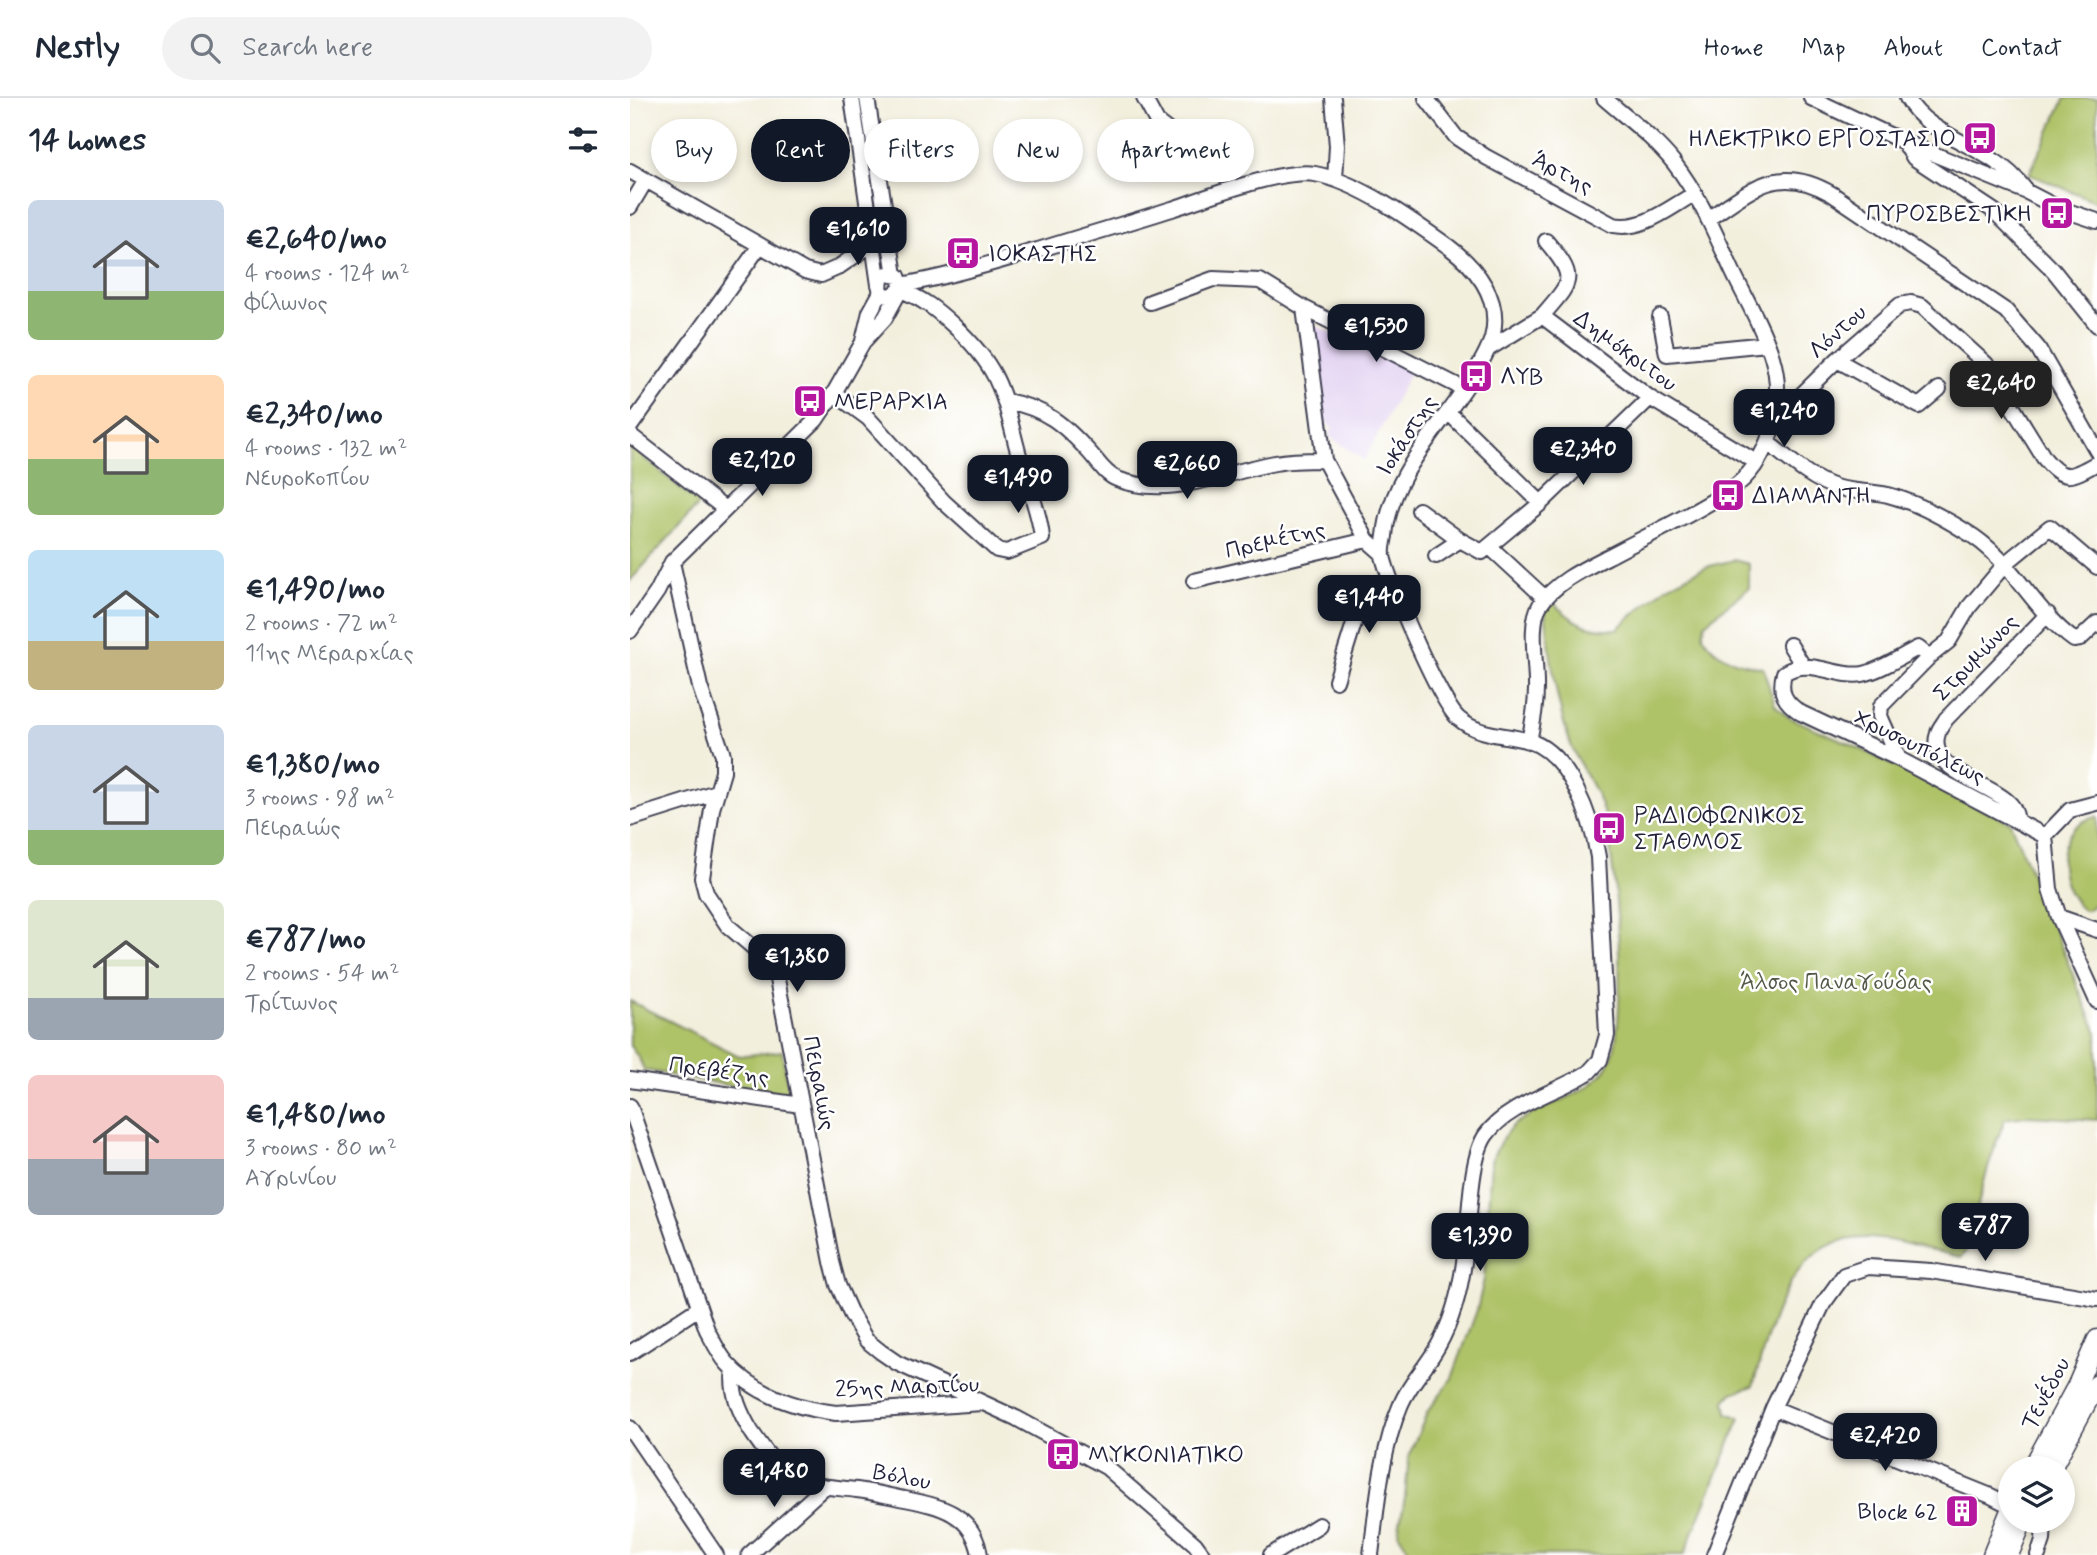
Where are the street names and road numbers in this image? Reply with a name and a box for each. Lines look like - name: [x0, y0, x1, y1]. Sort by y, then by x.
- street label: Άρτης: [1526, 145, 1598, 202]
- street label: Λόντου: [1803, 298, 1874, 367]
- street label: Δημόκριτου: [1567, 304, 1683, 399]
- street label: Ιοκάστης: [1370, 390, 1445, 482]
- street label: Πρεμέτης: [1222, 513, 1328, 567]
- street label: Στρυμώνος: [1927, 608, 2026, 709]
- street label: Χρυσουπόλεως: [1848, 703, 1990, 793]
- street label: Πειραιώς: [794, 1034, 842, 1133]
- street label: Πρεβέζης: [667, 1048, 771, 1094]
- street label: Τενέδου: [2013, 1352, 2078, 1435]
- street label: 25ης Μαρτίου: [834, 1370, 980, 1406]
- street label: Βόλου: [870, 1458, 933, 1498]

